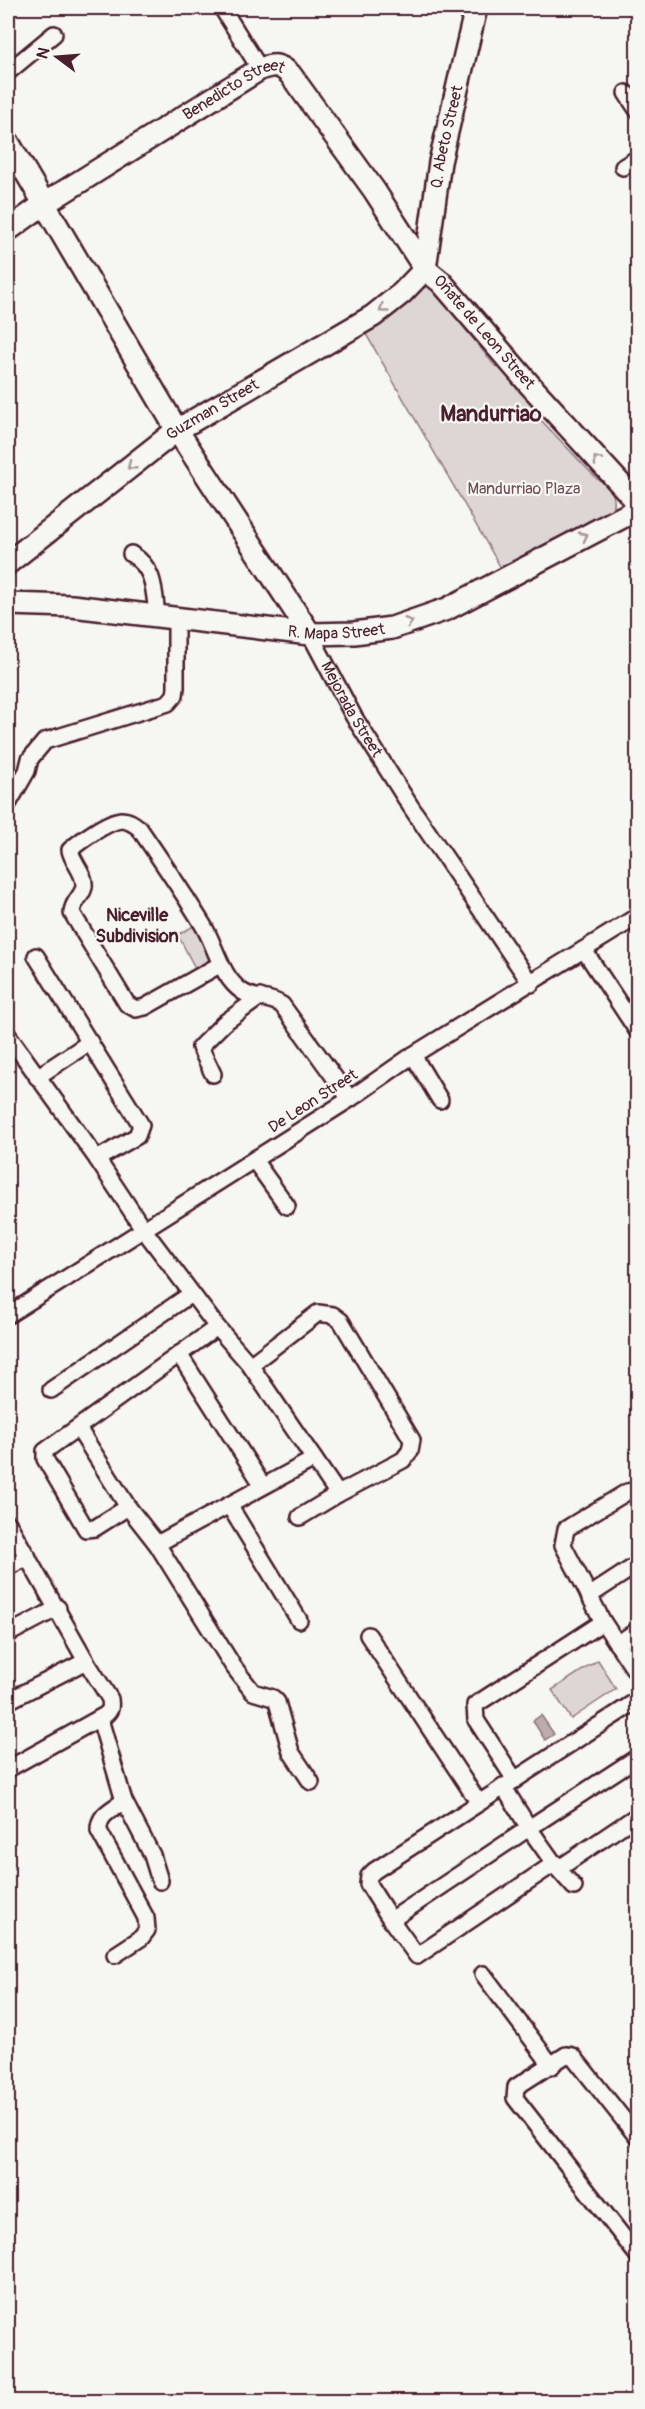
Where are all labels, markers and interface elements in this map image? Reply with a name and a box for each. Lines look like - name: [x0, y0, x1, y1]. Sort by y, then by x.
- north arrow: [27, 27, 87, 87]
- text: N: [32, 45, 55, 61]
- street label: Benedicto Street: [179, 56, 289, 125]
- street label: Q. Abeto Street: [426, 83, 468, 190]
- street label: Oñate de Leon Street: [430, 270, 540, 394]
- one-way arrow: [378, 302, 389, 313]
- street label: Guzman Street: [162, 374, 263, 445]
- district label: Mandurriao: [440, 400, 542, 428]
- one-way arrow: [593, 456, 604, 467]
- one-way arrow: [127, 459, 138, 470]
- park label: Mandurriao Plaza: [467, 479, 581, 499]
- one-way arrow: [578, 532, 588, 543]
- one-way arrow: [403, 616, 414, 629]
- street label: R. Mapa Street: [287, 619, 386, 645]
- street label: Mejorada Street: [316, 658, 387, 761]
- district label: Niceville Subdivision: [95, 904, 179, 948]
- street label: De Leon Street: [265, 1064, 362, 1137]

